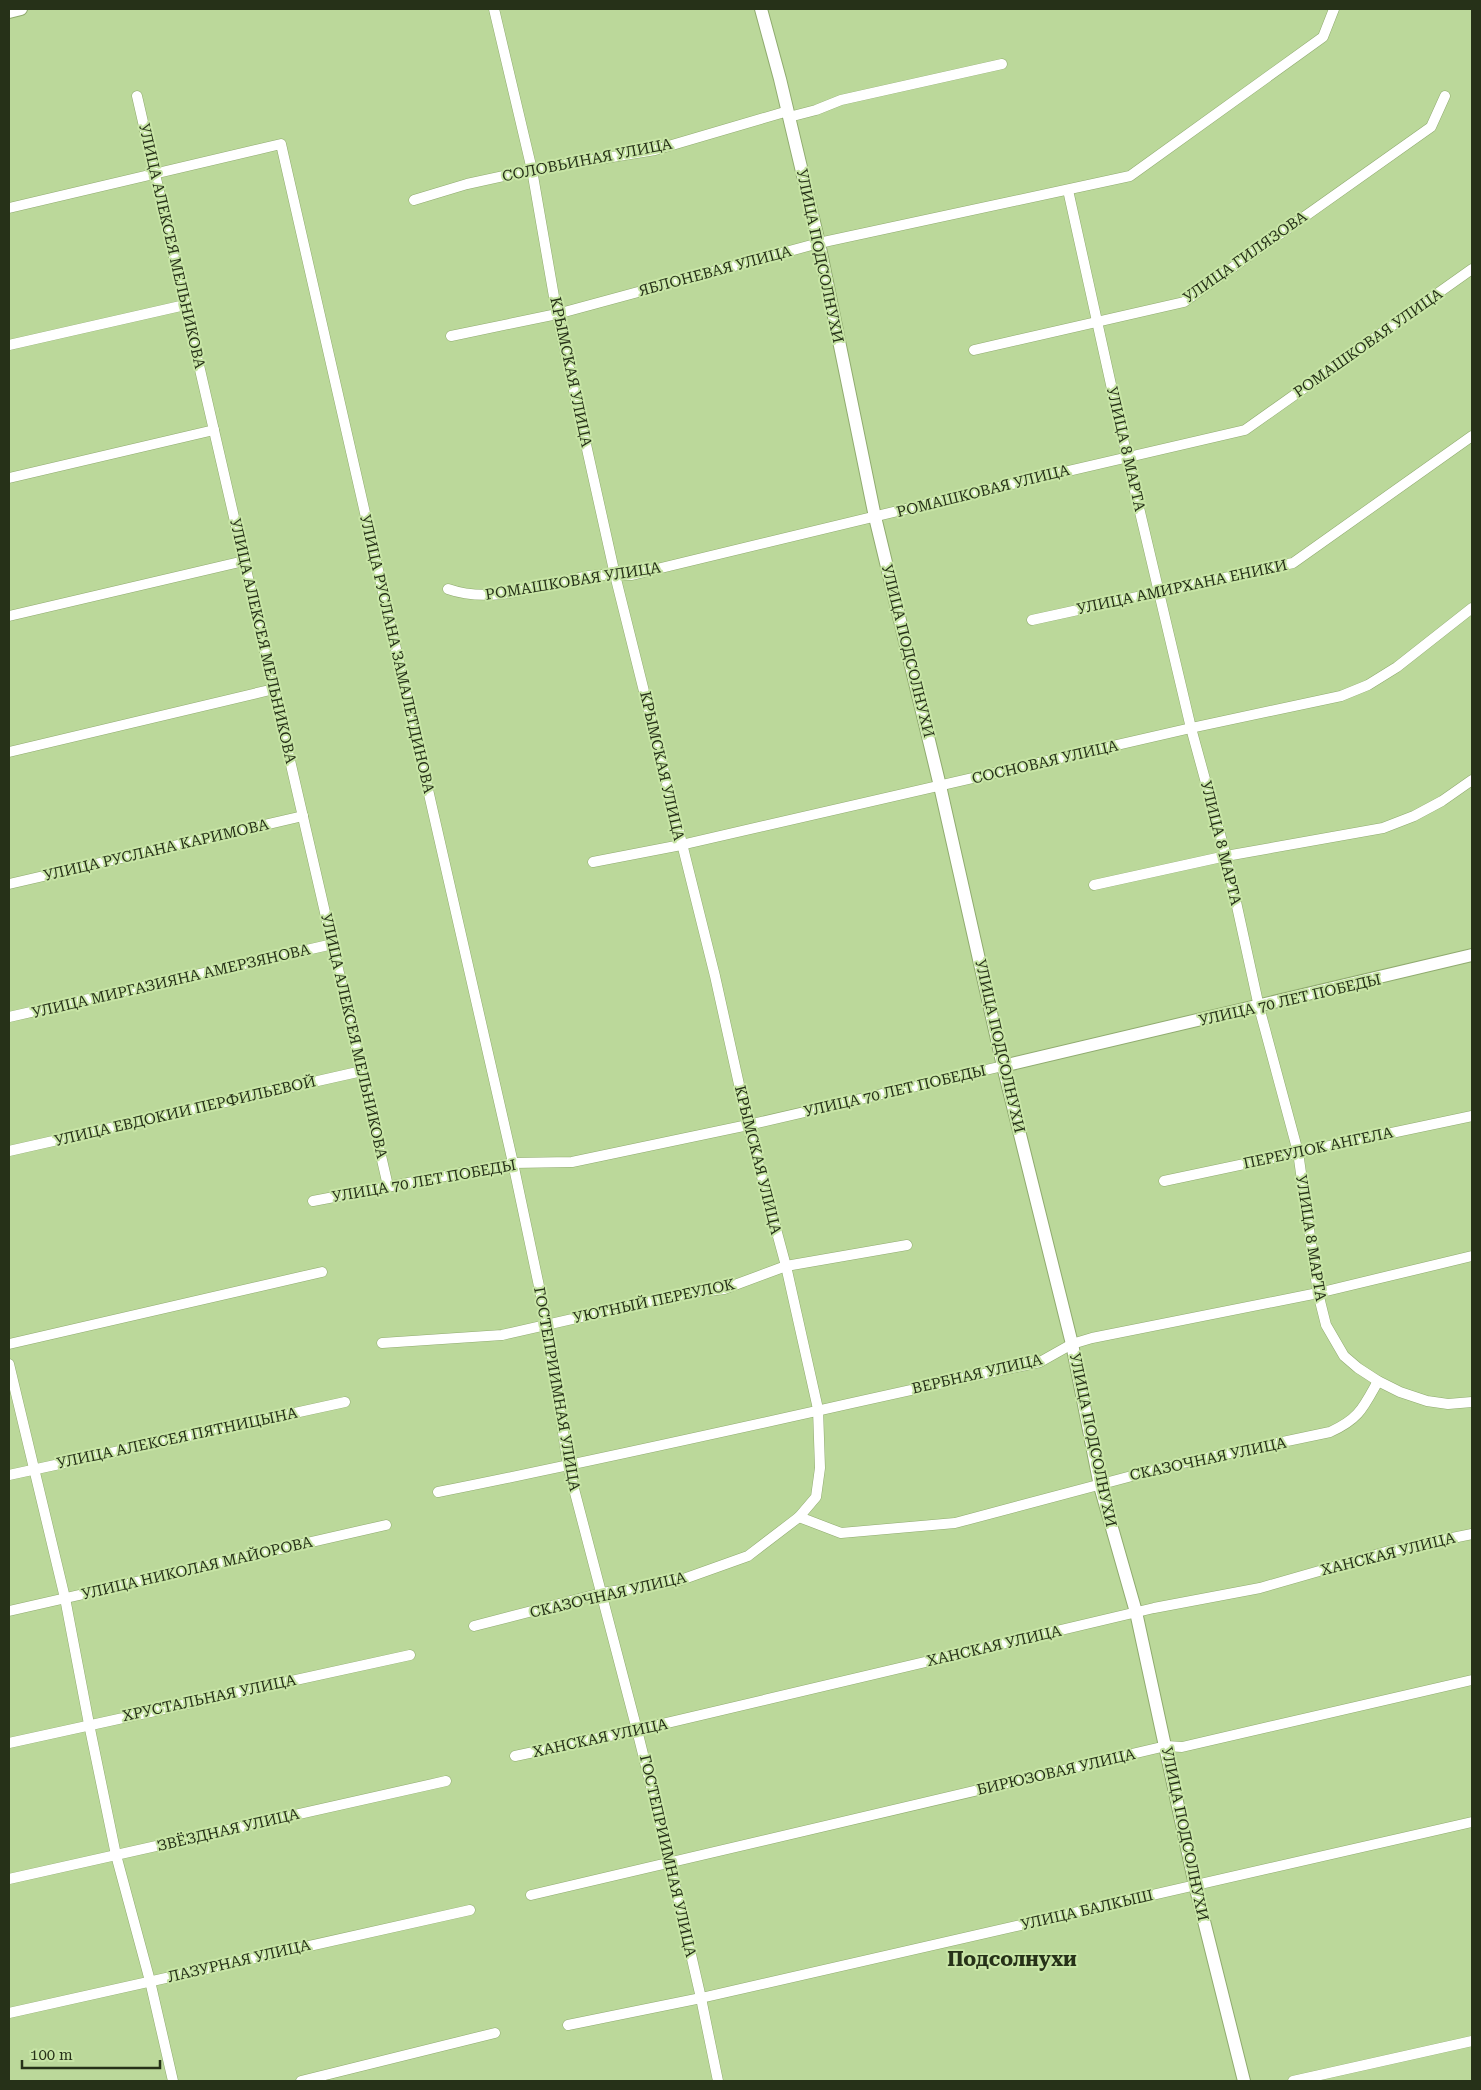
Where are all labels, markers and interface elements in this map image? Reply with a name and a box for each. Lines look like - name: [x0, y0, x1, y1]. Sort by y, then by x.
- street label: УЛИЦА АЛЕКСЕЯ МЕЛЬНИКОВА: [135, 122, 209, 371]
- street label: СОЛОВЬИНАЯ УЛИЦА: [500, 135, 674, 185]
- street label: УЛИЦА ПОДСОЛНУХИ: [793, 167, 847, 345]
- street label: УЛИЦА ГИЛЯЗОВА: [1180, 207, 1311, 307]
- street label: ЯБЛОНЕВАЯ УЛИЦА: [637, 242, 794, 300]
- street label: РОМАШКОВАЯ УЛИЦА: [1290, 284, 1446, 401]
- street label: КРЫМСКАЯ УЛИЦА: [546, 295, 596, 449]
- street label: УЛИЦА 8 МАРТА: [1103, 385, 1149, 514]
- street label: РОМАШКОВАЯ УЛИЦА: [895, 461, 1072, 521]
- street label: УЛИЦА РУСЛАНА ЗАМАЛЕТДИНОВА: [356, 513, 438, 796]
- street label: УЛИЦА АЛЕКСЕЯ МЕЛЬНИКОВА: [226, 517, 300, 766]
- street label: УЛИЦА АМИРХАНА ЕНИКИ: [1075, 556, 1289, 618]
- street label: РОМАШКОВАЯ УЛИЦА: [484, 558, 663, 604]
- street label: УЛИЦА ПОДСОЛНУХИ: [878, 563, 938, 739]
- street label: КРЫМСКАЯ УЛИЦА: [636, 690, 688, 843]
- street label: СОСНОВАЯ УЛИЦА: [970, 736, 1120, 788]
- street label: УЛИЦА 8 МАРТА: [1197, 779, 1245, 908]
- street label: УЛИЦА РУСЛАНА КАРИМОВА: [42, 815, 271, 885]
- street label: УЛИЦА АЛЕКСЕЯ МЕЛЬНИКОВА: [317, 912, 391, 1161]
- street label: УЛИЦА МИРГАЗИЯНА АМЕРЗЯНОВА: [30, 940, 312, 1022]
- street label: УЛИЦА ПОДСОЛНУХИ: [971, 958, 1029, 1135]
- street label: УЛИЦА 70 ЛЕТ ПОБЕДЫ: [1197, 970, 1383, 1030]
- street label: УЛИЦА 70 ЛЕТ ПОБЕДЫ: [802, 1061, 988, 1121]
- street label: УЛИЦА ЕВДОКИИ ПЕРФИЛЬЕВОЙ: [53, 1072, 318, 1150]
- street label: КРЫМСКАЯ УЛИЦА: [731, 1084, 785, 1237]
- street label: ПЕРЕУЛОК АНГЕЛА: [1241, 1123, 1395, 1173]
- street label: УЛИЦА 70 ЛЕТ ПОБЕДЫ: [331, 1156, 517, 1206]
- street label: УЛИЦА 8 МАРТА: [1292, 1174, 1330, 1303]
- street label: УЮТНЫЙ ПЕРЕУЛОК: [571, 1275, 737, 1327]
- street label: ГОСТЕПРИИМНАЯ УЛИЦА: [530, 1286, 584, 1493]
- street label: ВЕРБНАЯ УЛИЦА: [910, 1350, 1044, 1398]
- street label: УЛИЦА ПОДСОЛНУХИ: [1066, 1351, 1120, 1529]
- street label: УЛИЦА АЛЕКСЕЯ ПЯТНИЦЫНА: [55, 1404, 299, 1472]
- street label: СКАЗОЧНАЯ УЛИЦА: [1128, 1433, 1289, 1484]
- street label: ХАНСКАЯ УЛИЦА: [1319, 1528, 1458, 1579]
- street label: УЛИЦА НИКОЛАЯ МАЙОРОВА: [80, 1533, 315, 1603]
- street label: СКАЗОЧНАЯ УЛИЦА: [528, 1568, 688, 1622]
- street label: ХАНСКАЯ УЛИЦА: [925, 1622, 1064, 1670]
- street label: ХРУСТАЛЬНАЯ УЛИЦА: [121, 1671, 298, 1725]
- street label: ХАНСКАЯ УЛИЦА: [531, 1715, 670, 1761]
- street label: БИРЮЗОВАЯ УЛИЦА: [975, 1745, 1137, 1799]
- street label: УЛИЦА ПОДСОЛНУХИ: [1158, 1745, 1212, 1923]
- street label: ГОСТЕПРИИМНАЯ УЛИЦА: [636, 1753, 700, 1959]
- street label: ЗВЁЗДНАЯ УЛИЦА: [155, 1805, 301, 1855]
- street label: УЛИЦА БАЛКЫШ: [1019, 1886, 1155, 1934]
- street label: ЛАЗУРНАЯ УЛИЦА: [166, 1936, 313, 1986]
- district label: Подсолнухи: [947, 1947, 1077, 1971]
- scale bar: [22, 2038, 160, 2070]
- text: 100 m: [30, 2046, 73, 2064]

